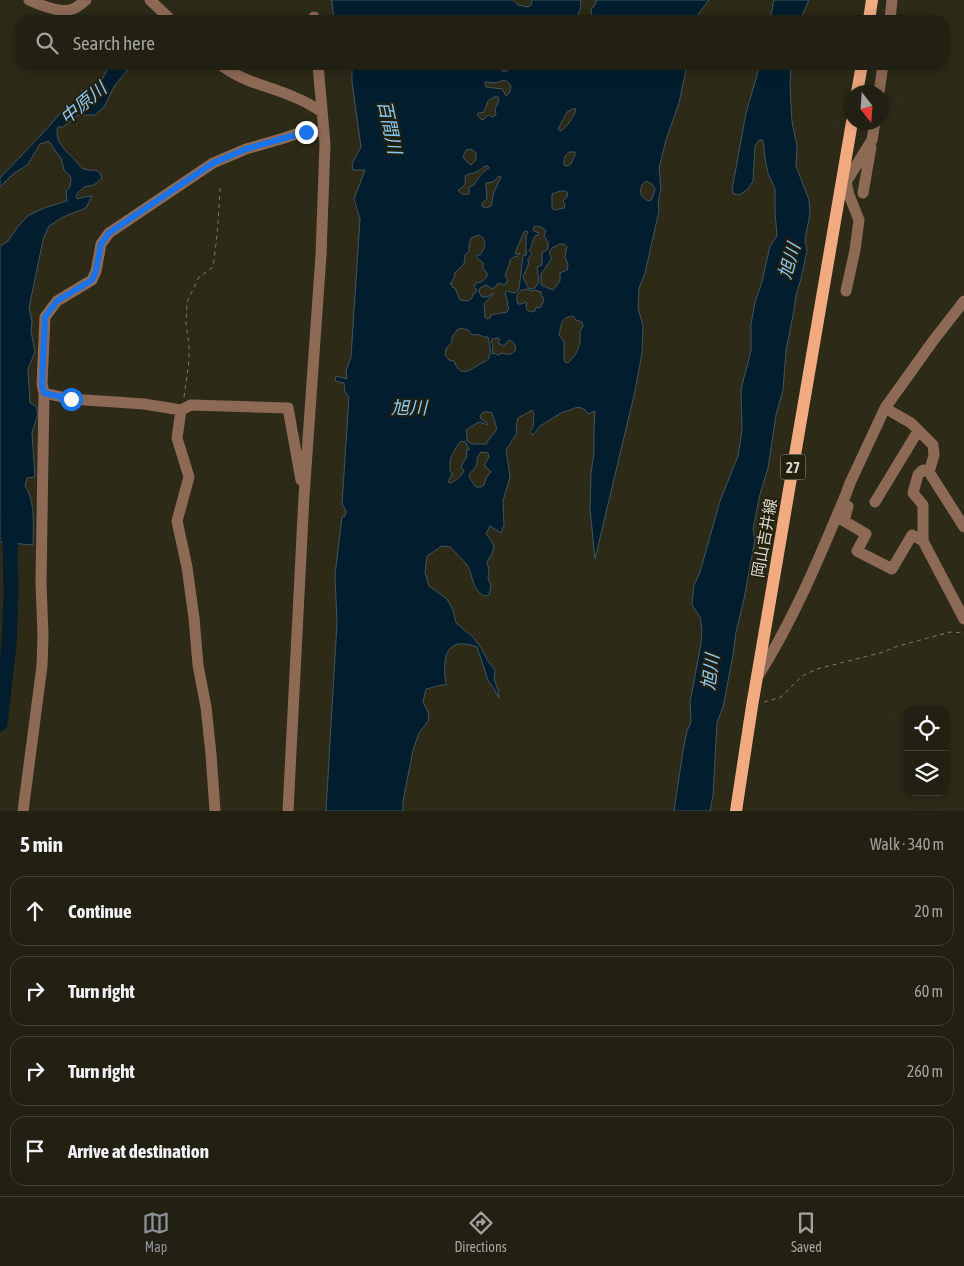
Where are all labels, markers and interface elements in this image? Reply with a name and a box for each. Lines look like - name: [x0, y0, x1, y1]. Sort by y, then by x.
- search box: [15, 15, 949, 70]
- icon: search: [33, 29, 61, 57]
- text: Search here: [73, 32, 155, 54]
- water label: 中原川: [56, 76, 112, 128]
- north arrow: [844, 85, 889, 130]
- water label: 百間川: [374, 98, 406, 158]
- route end: [295, 121, 318, 144]
- water label: 旭川: [774, 239, 805, 281]
- route start: [60, 388, 83, 411]
- water label: 旭川: [391, 397, 429, 418]
- road number: 27: [780, 454, 806, 480]
- street label: 岡山吉井線: [748, 497, 780, 579]
- water label: 旭川: [697, 651, 723, 691]
- map controls: [904, 706, 949, 796]
- button: locate: [904, 706, 949, 751]
- button: layers: [904, 751, 949, 796]
- text: 5 min: [20, 832, 63, 856]
- text: Walk · 340 m: [870, 835, 944, 853]
- icon: ahead: [21, 897, 49, 925]
- text: Continue: [68, 900, 132, 922]
- text: 20 m: [914, 902, 943, 920]
- icon: right: [21, 977, 49, 1005]
- text: Turn right: [68, 980, 135, 1002]
- text: 60 m: [914, 982, 943, 1000]
- icon: right: [21, 1057, 49, 1085]
- text: Turn right: [68, 1060, 135, 1082]
- text: 260 m: [907, 1062, 943, 1080]
- icon: arrive: [21, 1137, 49, 1165]
- text: Arrive at destination: [68, 1140, 209, 1162]
- tab: Map: [142, 1209, 170, 1255]
- tab: Directions: [454, 1209, 507, 1255]
- tab: Saved: [791, 1209, 822, 1255]

